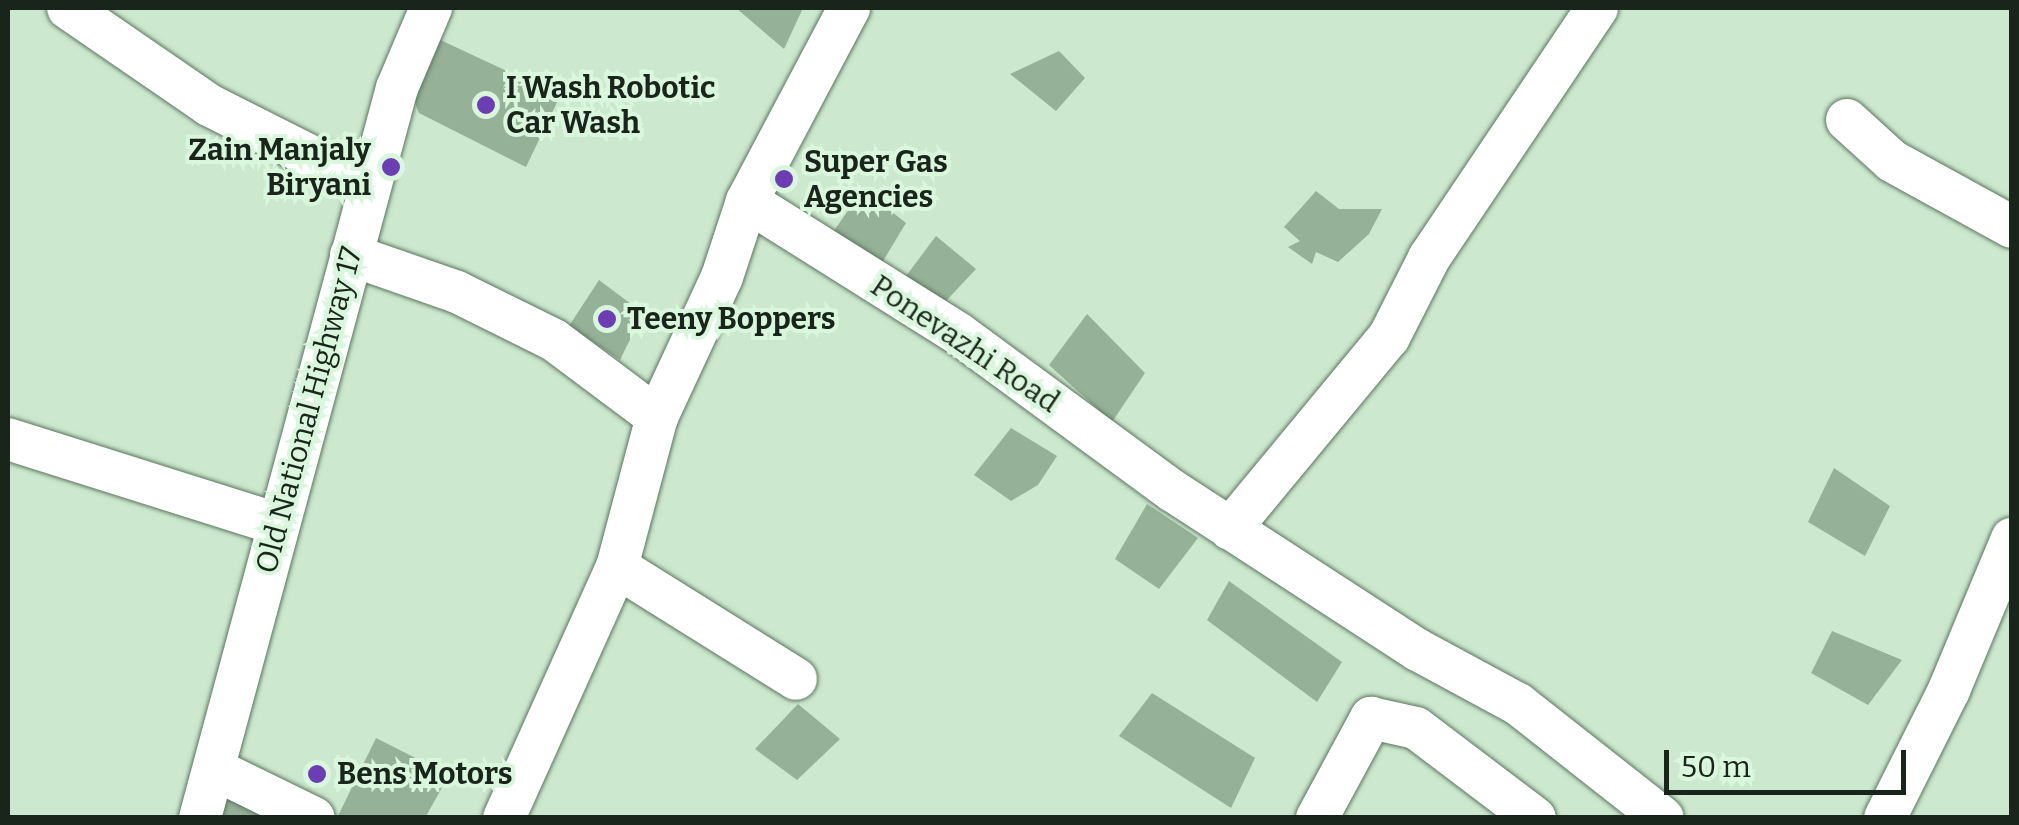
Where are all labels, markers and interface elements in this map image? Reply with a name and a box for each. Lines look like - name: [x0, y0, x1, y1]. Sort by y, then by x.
- place label: I Wash Robotic Car Wash: [506, 70, 715, 140]
- marker: I Wash Robotic Car Wash: [475, 94, 497, 116]
- place label: Zain Manjaly Biryani: [188, 132, 371, 202]
- place label: Super Gas Agencies: [804, 144, 948, 214]
- marker: Zain Manjaly Biryani: [380, 156, 402, 178]
- marker: Super Gas Agencies: [773, 168, 795, 190]
- street label: Old National Highway 17: [248, 243, 370, 577]
- street label: Ponevazhi Road: [864, 268, 1066, 420]
- place label: Teeny Boppers: [627, 301, 836, 337]
- marker: Teeny Boppers: [596, 308, 618, 330]
- scale bar: [1669, 730, 1912, 792]
- text: 50 m: [1681, 749, 1751, 785]
- place label: Bens Motors: [337, 756, 513, 792]
- marker: Bens Motors: [306, 763, 328, 785]

